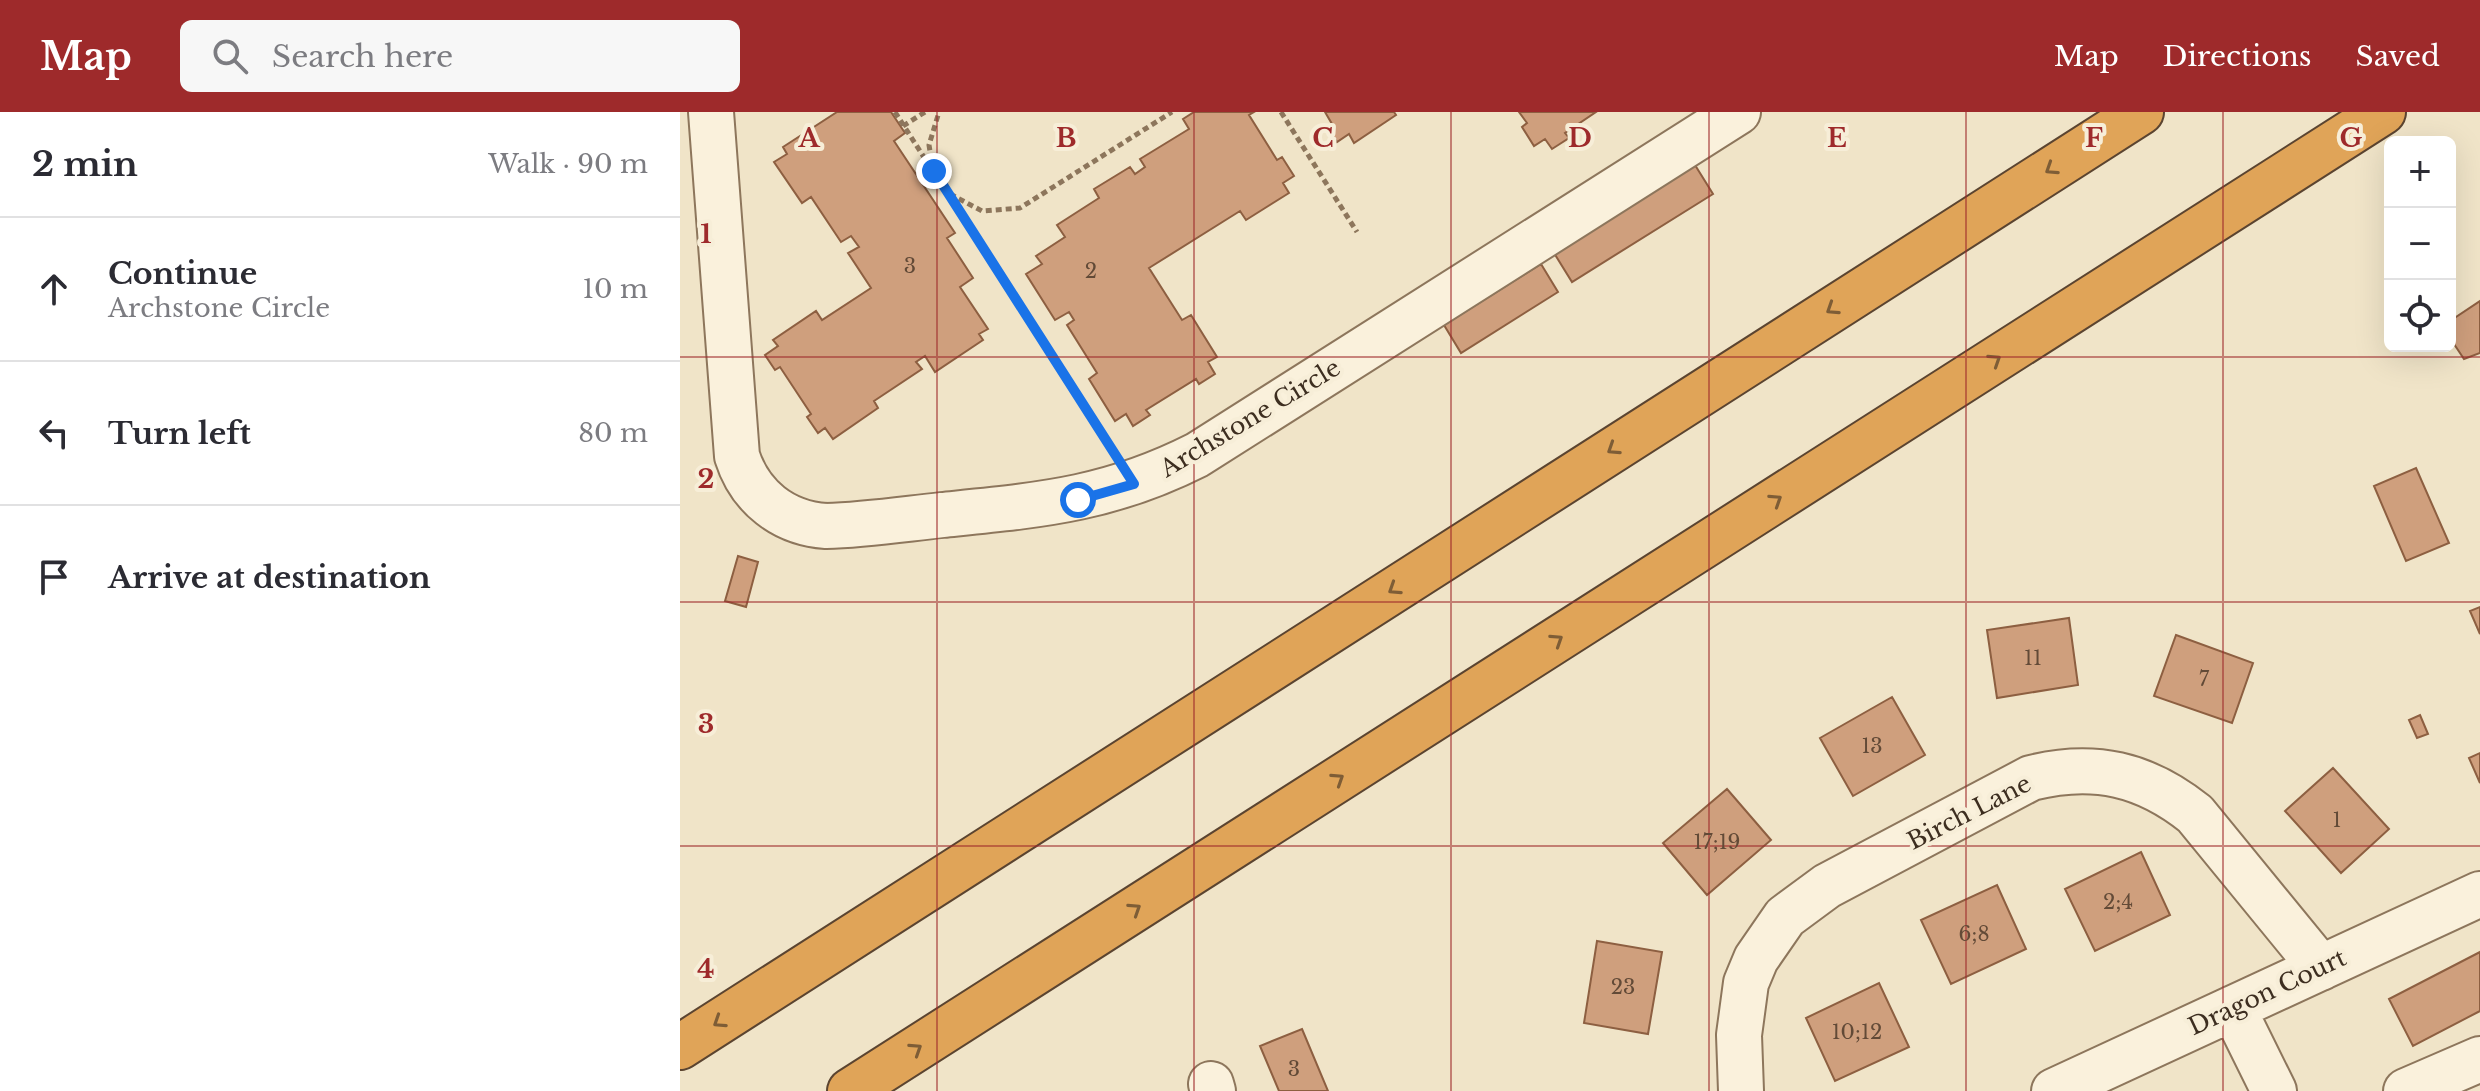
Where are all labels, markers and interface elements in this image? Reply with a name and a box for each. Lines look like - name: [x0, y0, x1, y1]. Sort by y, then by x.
- search box: [180, 20, 740, 92]
- text: Map: [40, 33, 132, 80]
- icon: search: [208, 34, 252, 78]
- text: Search here: [272, 38, 453, 75]
- text: Map: [2054, 39, 2119, 74]
- text: Directions: [2163, 39, 2312, 74]
- text: Saved: [2356, 39, 2440, 74]
- text: A: [797, 122, 820, 154]
- text: B: [1056, 122, 1076, 154]
- text: C: [1312, 122, 1334, 154]
- text: D: [1568, 122, 1592, 154]
- text: E: [1827, 122, 1847, 154]
- text: F: [2085, 122, 2103, 154]
- text: G: [2340, 122, 2363, 154]
- map controls: [2384, 136, 2456, 352]
- button: +: [2384, 136, 2456, 208]
- text: 2 min: [32, 143, 138, 185]
- text: Walk · 90 m: [488, 148, 648, 180]
- route end: [916, 153, 952, 189]
- one-way arrow: [2046, 160, 2060, 175]
- button: −: [2384, 208, 2456, 280]
- text: 1: [700, 218, 712, 250]
- house number: 3: [904, 254, 916, 278]
- text: Continue: [108, 255, 257, 292]
- house number: 2: [1085, 259, 1097, 283]
- icon: ahead: [32, 267, 76, 311]
- text: 10 m: [582, 273, 648, 305]
- button: locate: [2384, 280, 2456, 352]
- text: Archstone Circle: [108, 292, 330, 324]
- one-way arrow: [1827, 300, 1841, 315]
- street label: Archstone Circle: [1154, 353, 1345, 484]
- one-way arrow: [1987, 354, 2001, 369]
- icon: left: [32, 411, 76, 455]
- text: Turn left: [108, 415, 251, 452]
- text: 80 m: [578, 417, 648, 449]
- one-way arrow: [1607, 440, 1622, 455]
- text: 2: [698, 463, 714, 495]
- route start: [1060, 482, 1096, 518]
- one-way arrow: [1768, 494, 1782, 509]
- icon: arrive: [32, 555, 76, 599]
- text: Arrive at destination: [108, 559, 431, 596]
- one-way arrow: [1388, 580, 1403, 595]
- one-way arrow: [1548, 634, 1563, 649]
- house number: 11: [2024, 646, 2042, 670]
- house number: 7: [2199, 667, 2210, 691]
- text: 3: [698, 708, 714, 740]
- house number: 13: [1861, 734, 1883, 758]
- street label: Birch Lane: [1902, 768, 2036, 856]
- one-way arrow: [1329, 774, 1344, 789]
- house number: 1: [2333, 808, 2341, 832]
- house number: 17;19: [1694, 830, 1740, 854]
- house number: 2;4: [2103, 890, 2133, 914]
- one-way arrow: [1126, 904, 1141, 919]
- house number: 6;8: [1958, 922, 1990, 946]
- street label: Dragon Court: [2183, 943, 2351, 1041]
- text: 4: [697, 953, 715, 985]
- house number: 23: [1611, 975, 1635, 999]
- one-way arrow: [713, 1012, 728, 1027]
- house number: 10;12: [1832, 1020, 1882, 1044]
- one-way arrow: [907, 1044, 922, 1059]
- house number: 3: [1288, 1057, 1300, 1081]

